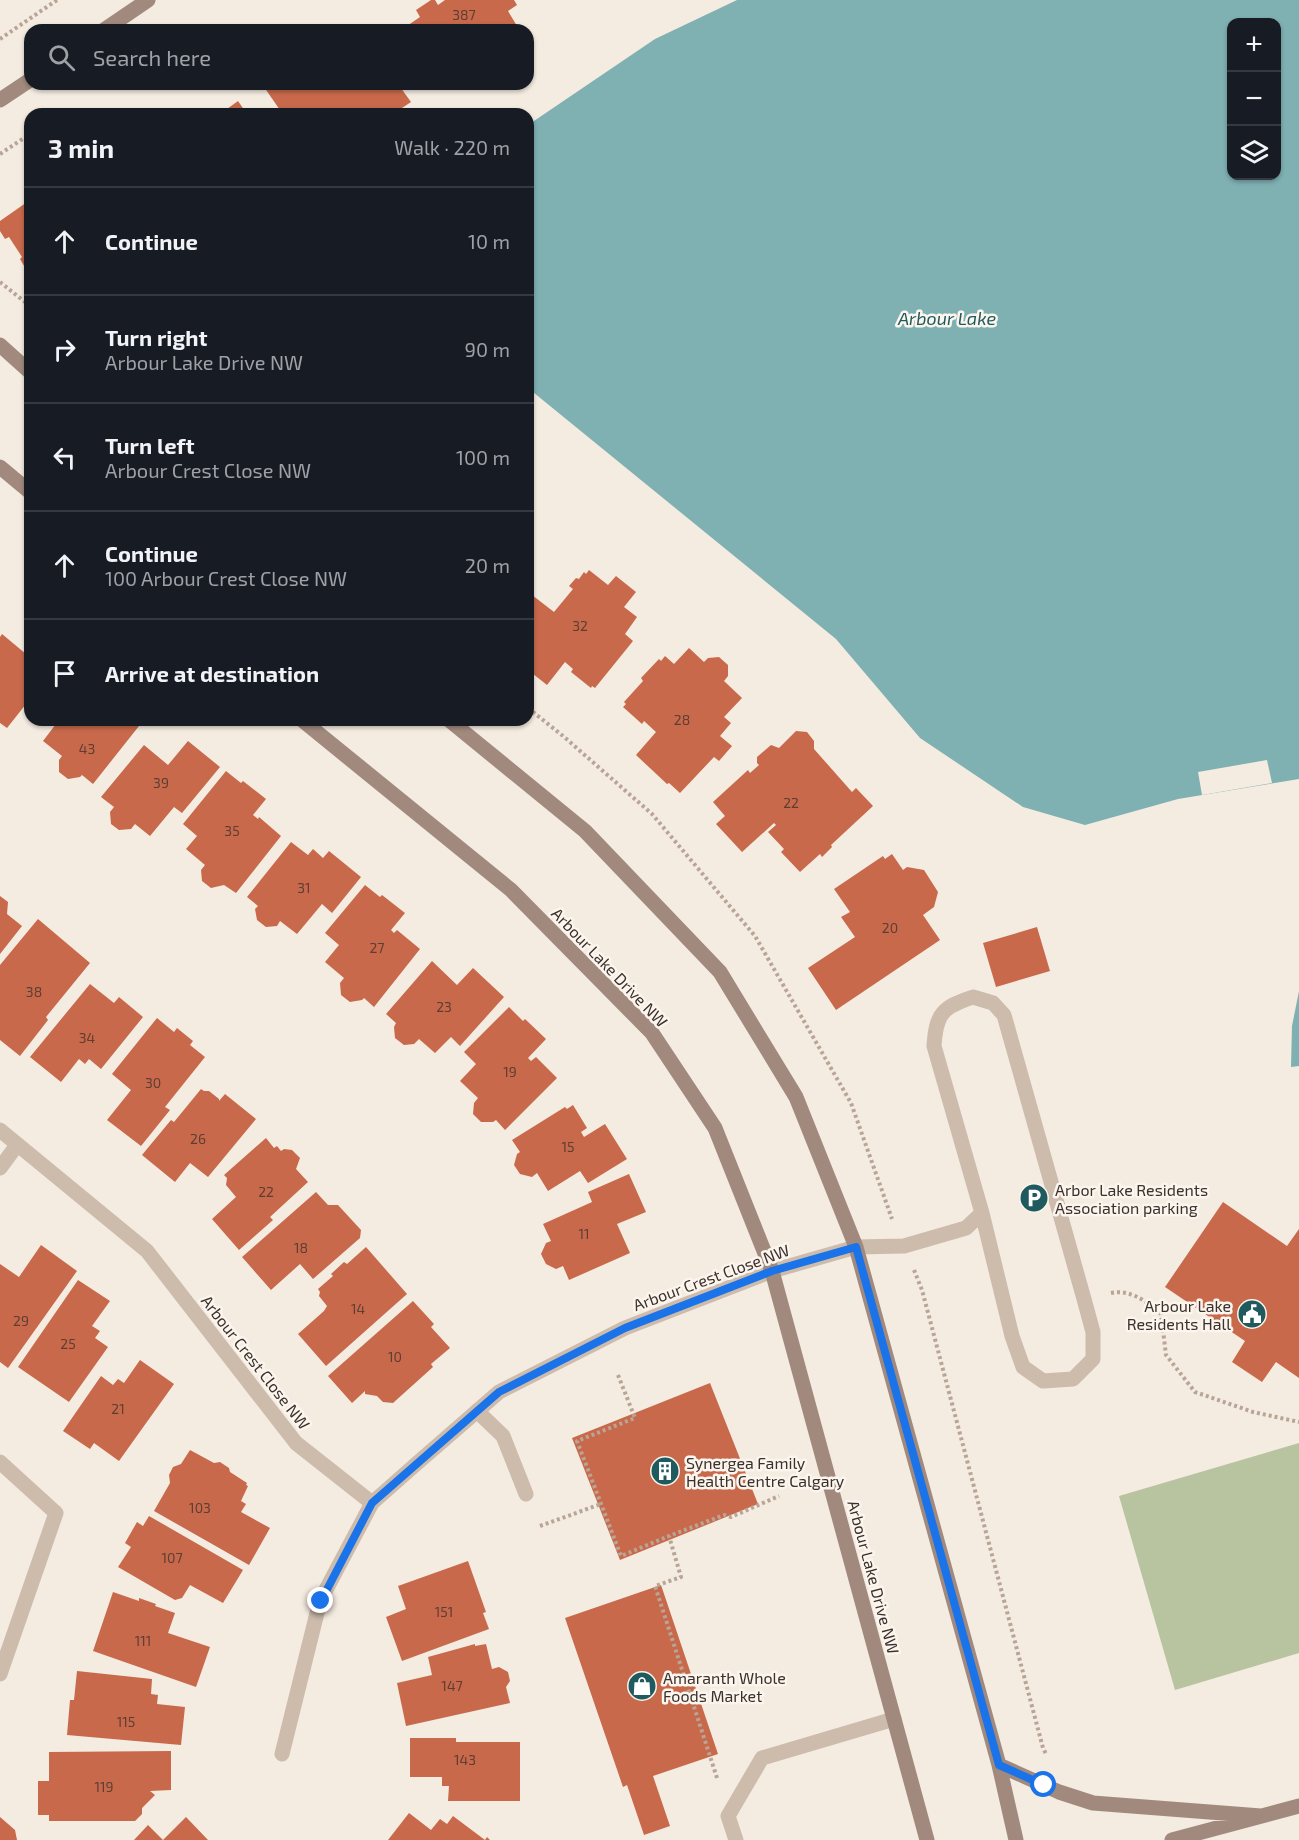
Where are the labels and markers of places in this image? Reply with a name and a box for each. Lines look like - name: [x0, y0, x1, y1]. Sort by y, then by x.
- place label: Arbor Lake Residents Association parking: [1055, 1180, 1208, 1217]
- parking icon: Arbor Lake Residents Association parking: [1018, 1182, 1050, 1214]
- place label: Arbour Lake Residents Hall: [1127, 1296, 1231, 1333]
- public building icon: Arbour Lake Residents Hall: [1236, 1298, 1268, 1330]
- place label: Synergea Family Health Centre Calgary: [686, 1453, 845, 1490]
- building icon: Synergea Family Health Centre Calgary: [649, 1455, 681, 1487]
- place label: Amaranth Whole Foods Market: [663, 1668, 786, 1705]
- shop icon: Amaranth Whole Foods Market: [626, 1670, 658, 1702]

